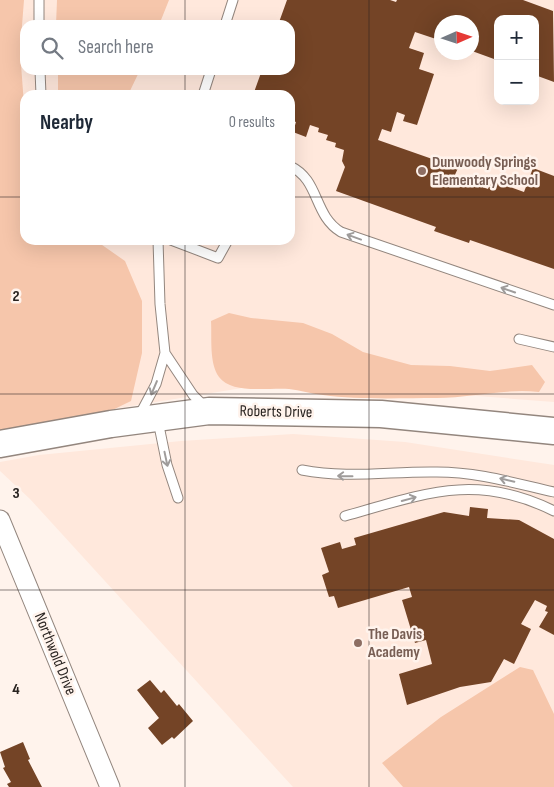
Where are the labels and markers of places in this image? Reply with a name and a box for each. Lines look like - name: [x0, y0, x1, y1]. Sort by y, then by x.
- place label: Dunwoody Springs Elementary School: [432, 153, 538, 190]
- marker: Dunwoody Springs Elementary School: [416, 165, 428, 177]
- place label: The Davis Academy: [367, 625, 422, 662]
- marker: The Davis Academy: [352, 637, 364, 649]

